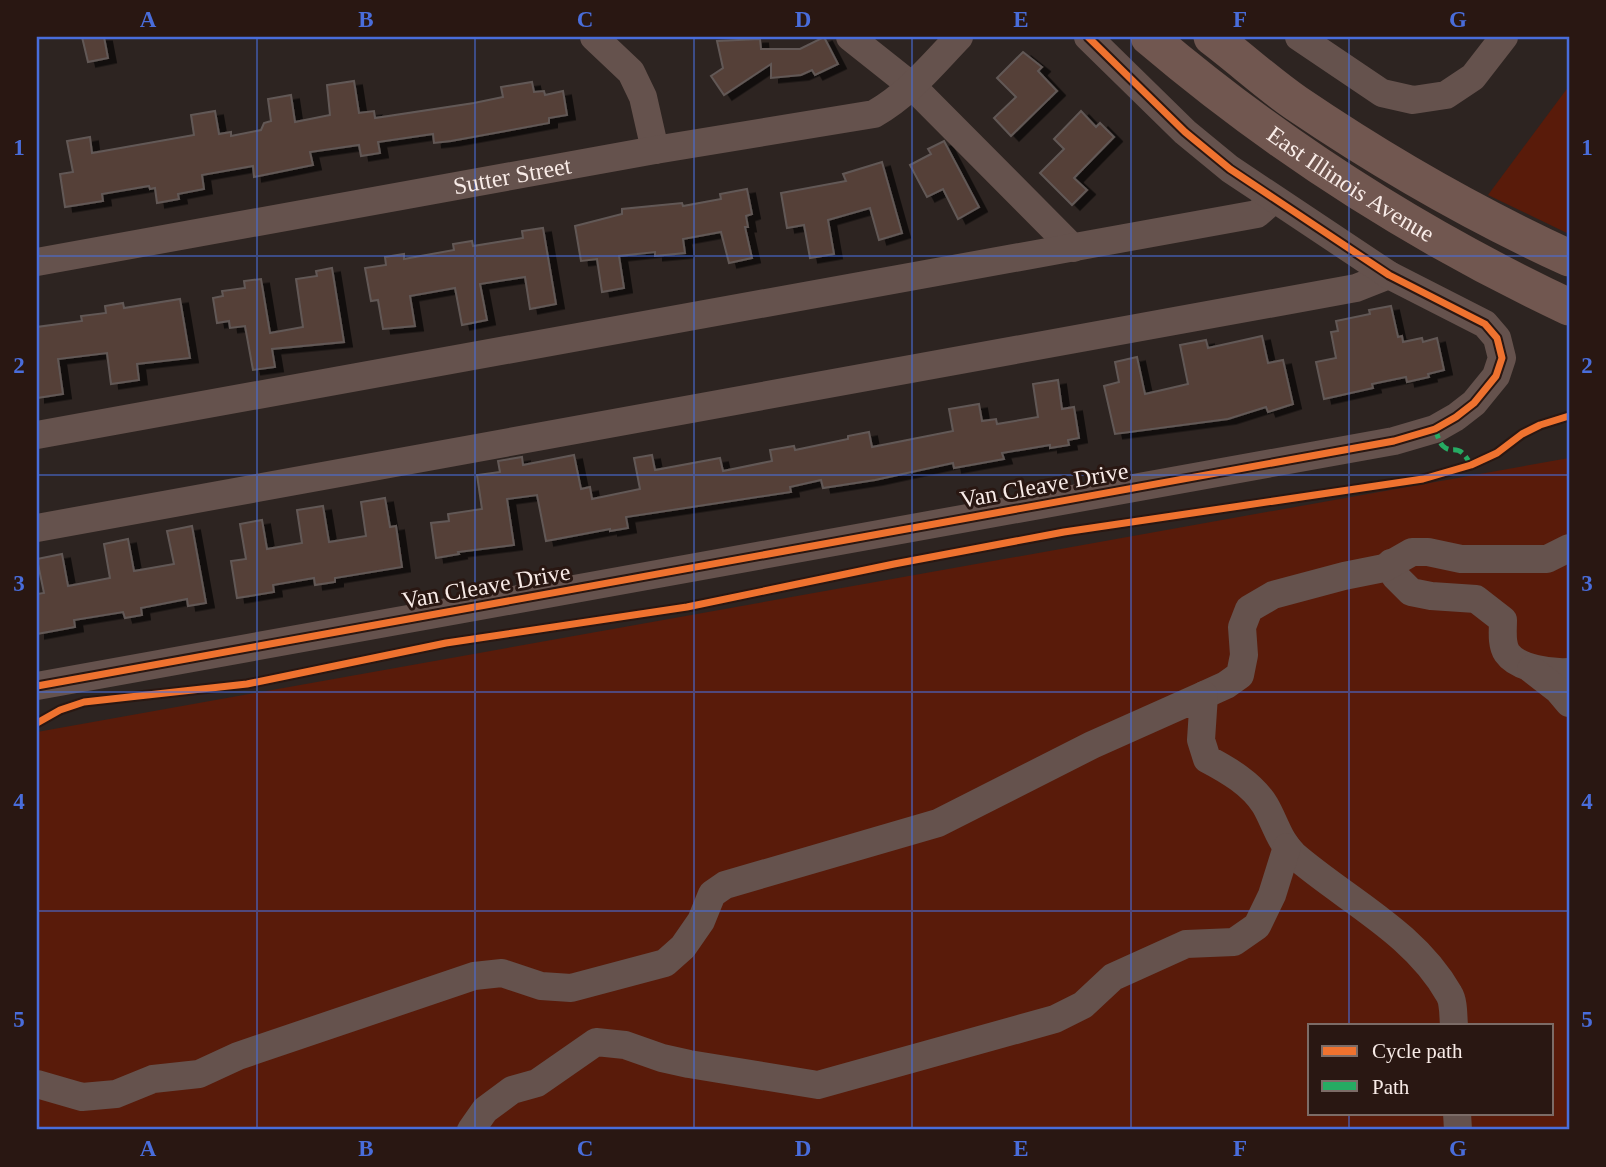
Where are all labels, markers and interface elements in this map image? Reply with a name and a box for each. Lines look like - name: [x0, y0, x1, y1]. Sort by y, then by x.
- text: A: [140, 7, 157, 32]
- text: B: [358, 7, 374, 32]
- text: C: [577, 7, 593, 32]
- text: D: [795, 7, 811, 32]
- text: E: [1013, 7, 1029, 32]
- text: F: [1233, 7, 1247, 32]
- text: G: [1449, 7, 1467, 32]
- street label: East Illinois Avenue: [1262, 121, 1439, 247]
- text: 1: [13, 135, 25, 160]
- text: 1: [1581, 135, 1593, 160]
- street label: Sutter Street: [451, 152, 574, 199]
- text: 2: [13, 353, 25, 378]
- text: 2: [1581, 353, 1593, 378]
- street label: Van Cleave Drive: [958, 457, 1130, 513]
- street label: Van Cleave Drive: [400, 558, 572, 614]
- text: 3: [13, 571, 25, 596]
- text: 3: [1581, 571, 1593, 596]
- text: 4: [13, 789, 25, 814]
- text: 4: [1581, 789, 1593, 814]
- text: 5: [13, 1007, 25, 1032]
- text: 5: [1581, 1007, 1593, 1032]
- legend: [1308, 1024, 1554, 1114]
- text: Cycle path: [1372, 1039, 1463, 1063]
- text: Path: [1372, 1075, 1410, 1099]
- text: A: [140, 1136, 157, 1161]
- text: B: [358, 1136, 374, 1161]
- text: C: [577, 1136, 593, 1161]
- text: D: [795, 1136, 811, 1161]
- text: E: [1013, 1136, 1029, 1161]
- text: F: [1233, 1136, 1247, 1161]
- text: G: [1449, 1136, 1467, 1161]

